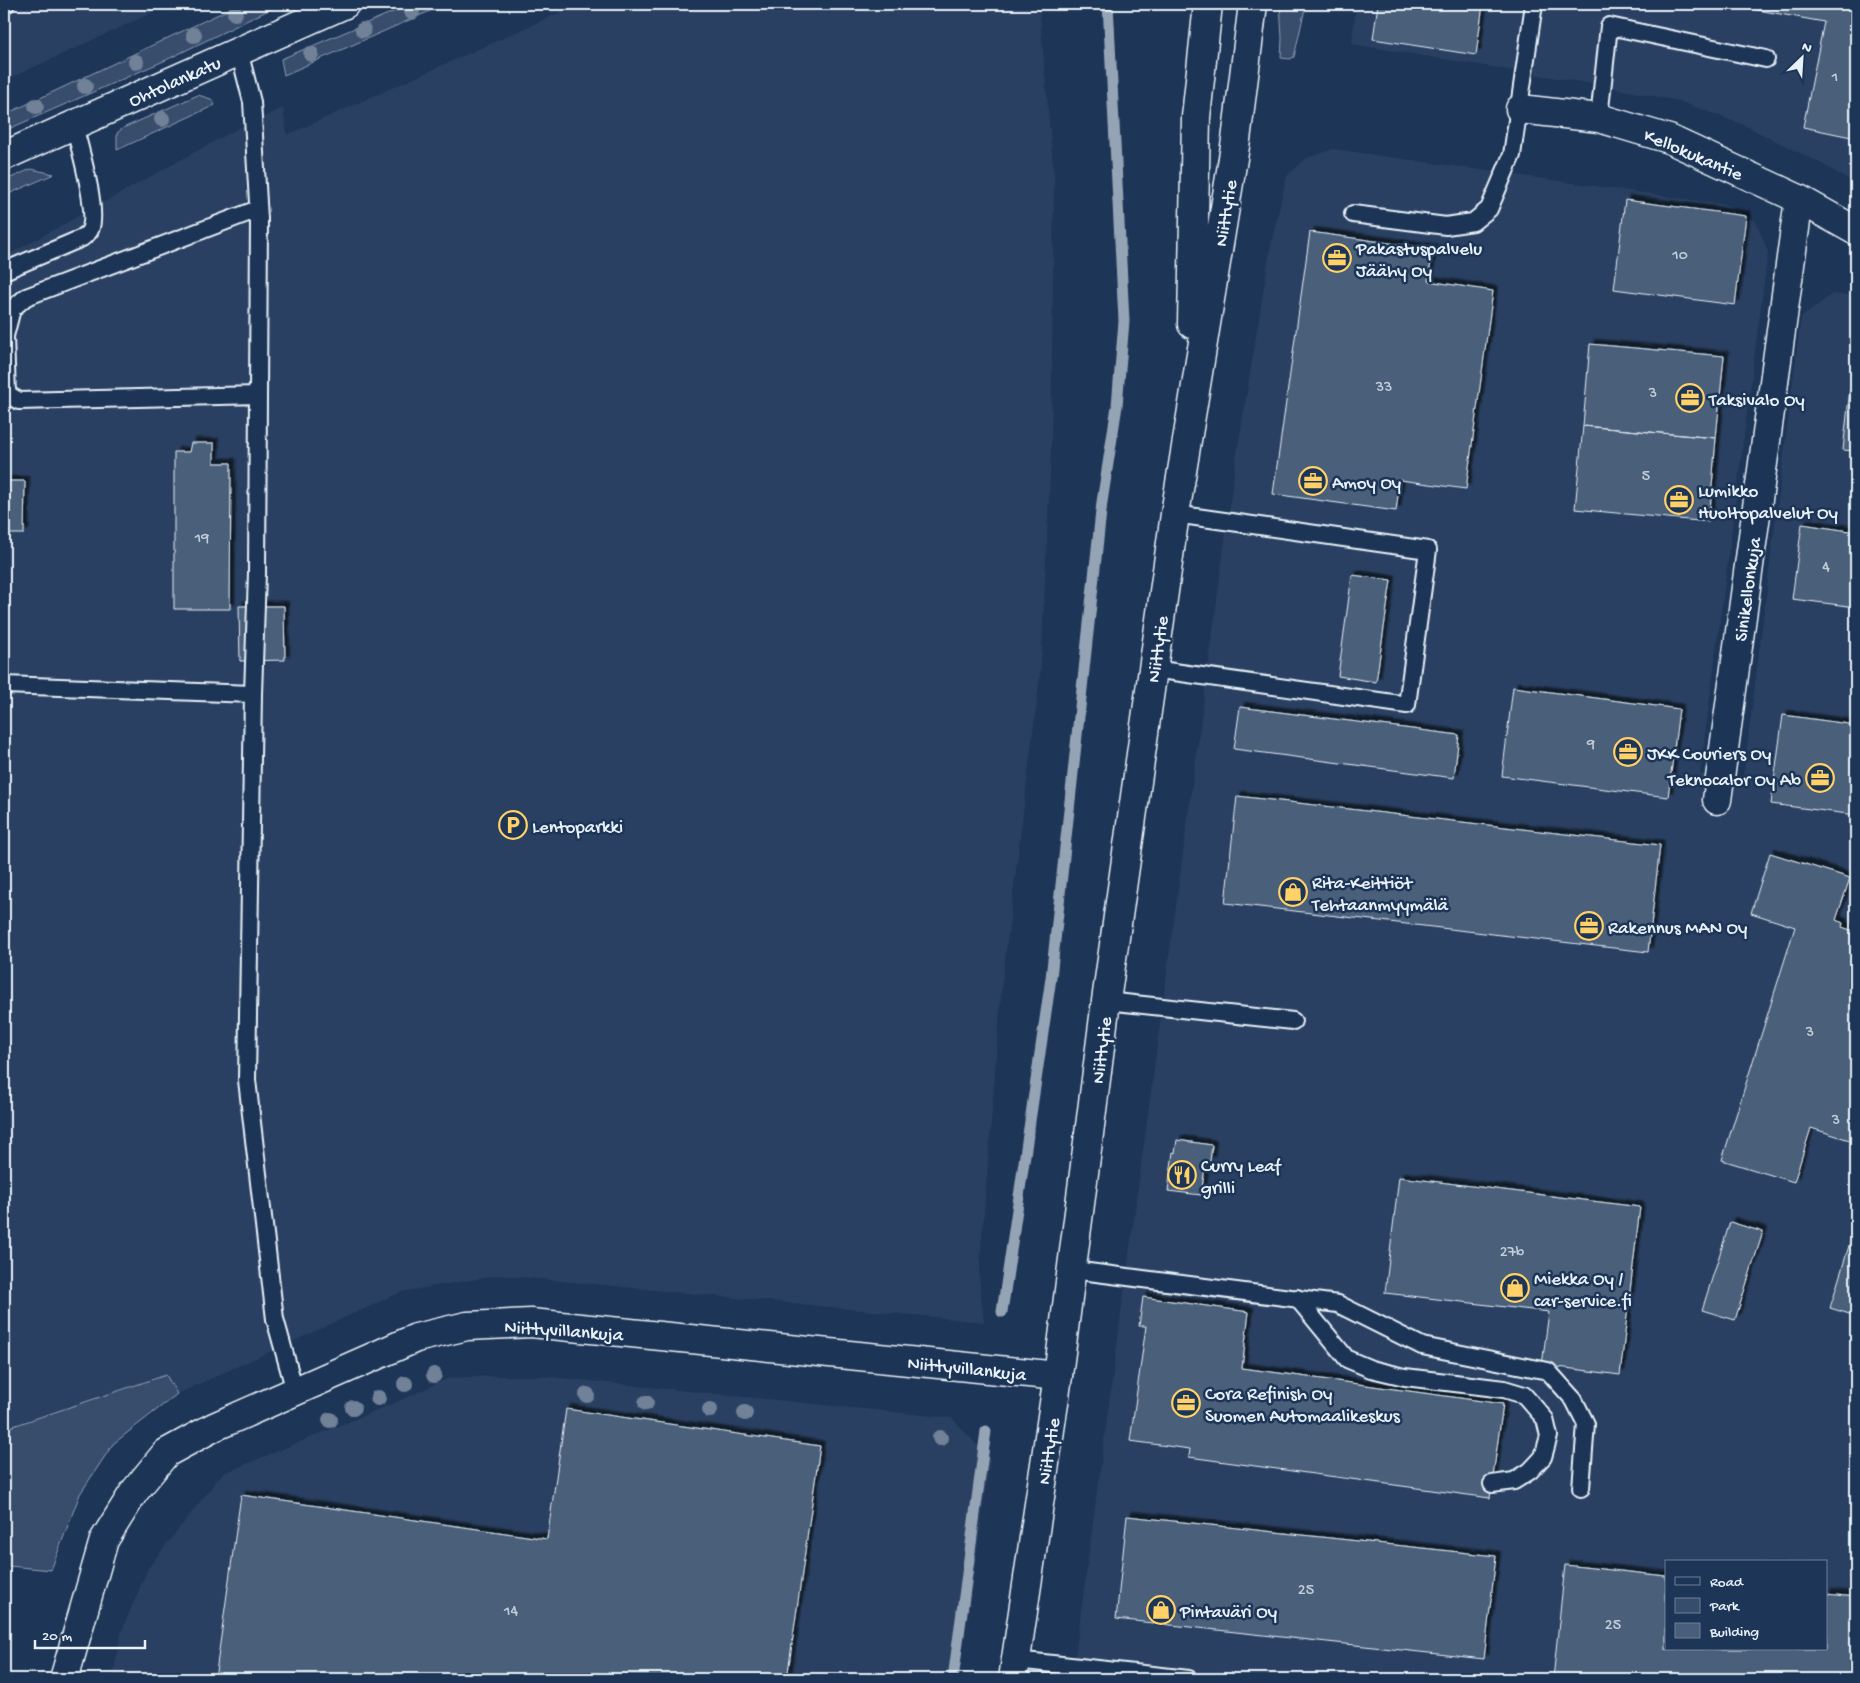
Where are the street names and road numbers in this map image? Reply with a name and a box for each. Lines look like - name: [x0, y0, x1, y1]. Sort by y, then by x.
- street label: Ohtolankatu: [126, 53, 225, 114]
- street label: Kellokukantie: [1640, 125, 1746, 188]
- street label: Niittytie: [1211, 178, 1244, 249]
- street label: Sinikellonkuja: [1731, 534, 1768, 643]
- street label: Niittytie: [1143, 614, 1176, 684]
- street label: Niittytie: [1088, 1015, 1119, 1085]
- street label: Niittyvillankuja: [503, 1317, 626, 1348]
- street label: Niittyvillankuja: [906, 1353, 1029, 1388]
- street label: Niittytie: [1034, 1416, 1067, 1487]

